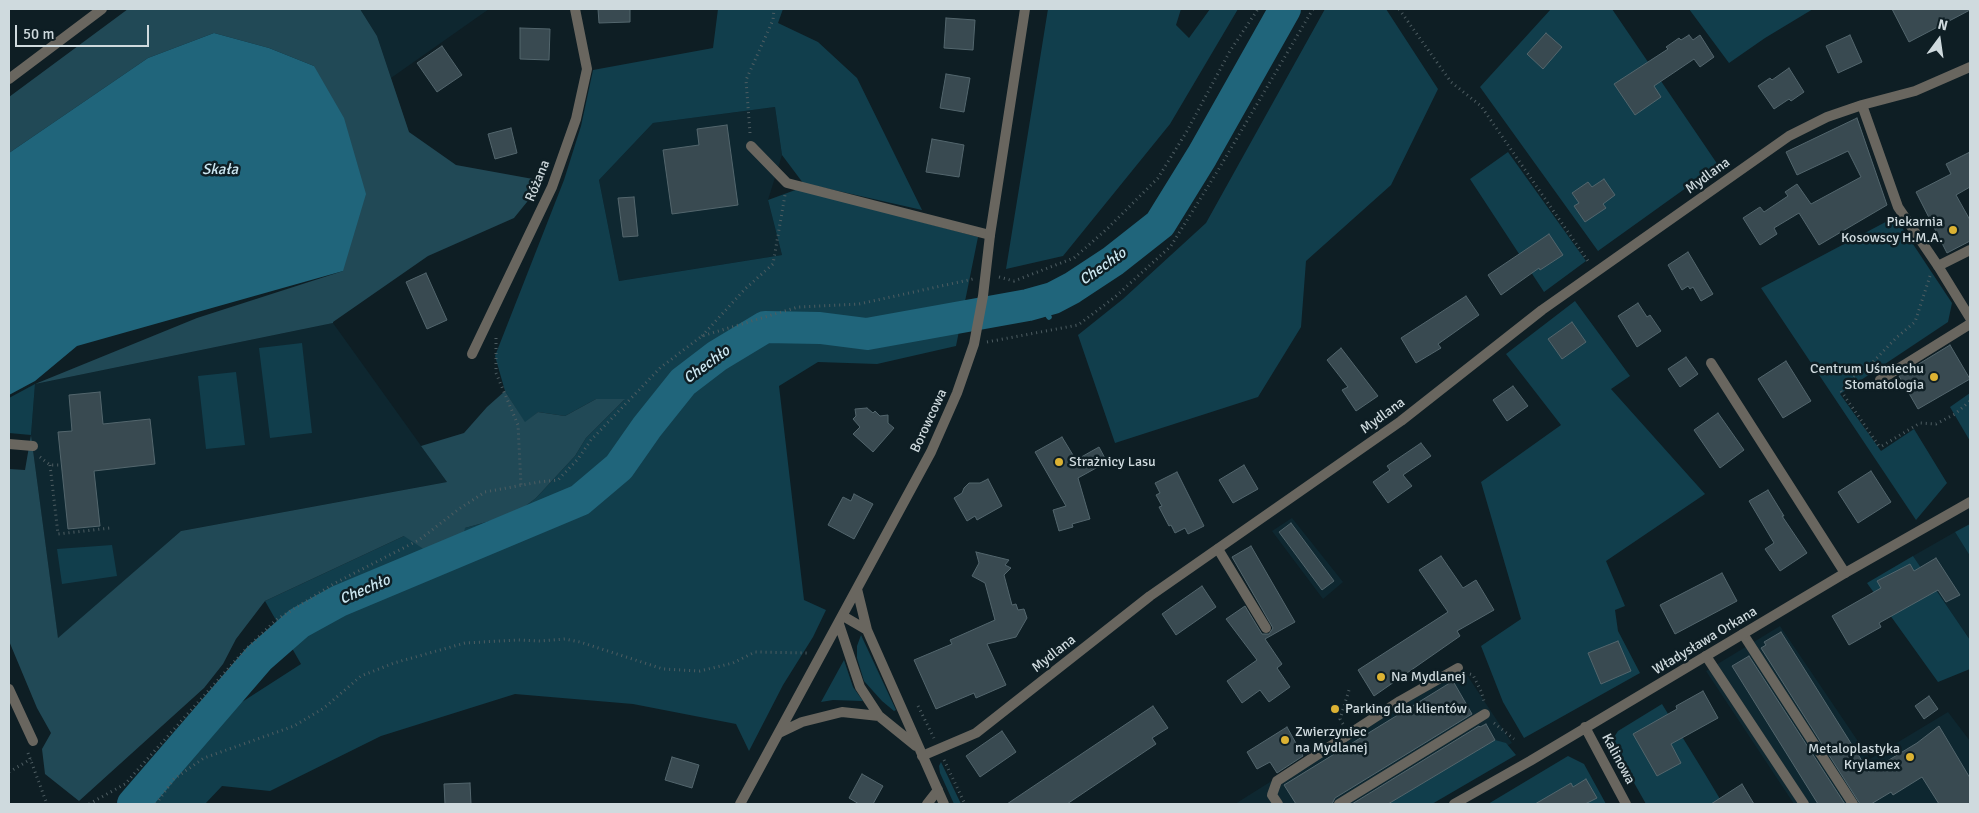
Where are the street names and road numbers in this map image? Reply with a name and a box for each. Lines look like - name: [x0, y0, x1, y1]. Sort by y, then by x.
- street label: Mydlana: [1682, 154, 1734, 198]
- street label: Różana: [522, 158, 554, 204]
- street label: Borowcowa: [907, 386, 951, 456]
- street label: Mydlana: [1357, 394, 1409, 438]
- street label: Władysława Orkana: [1650, 603, 1760, 679]
- street label: Mydlana: [1029, 632, 1079, 676]
- street label: Kalinowa: [1598, 731, 1638, 787]

